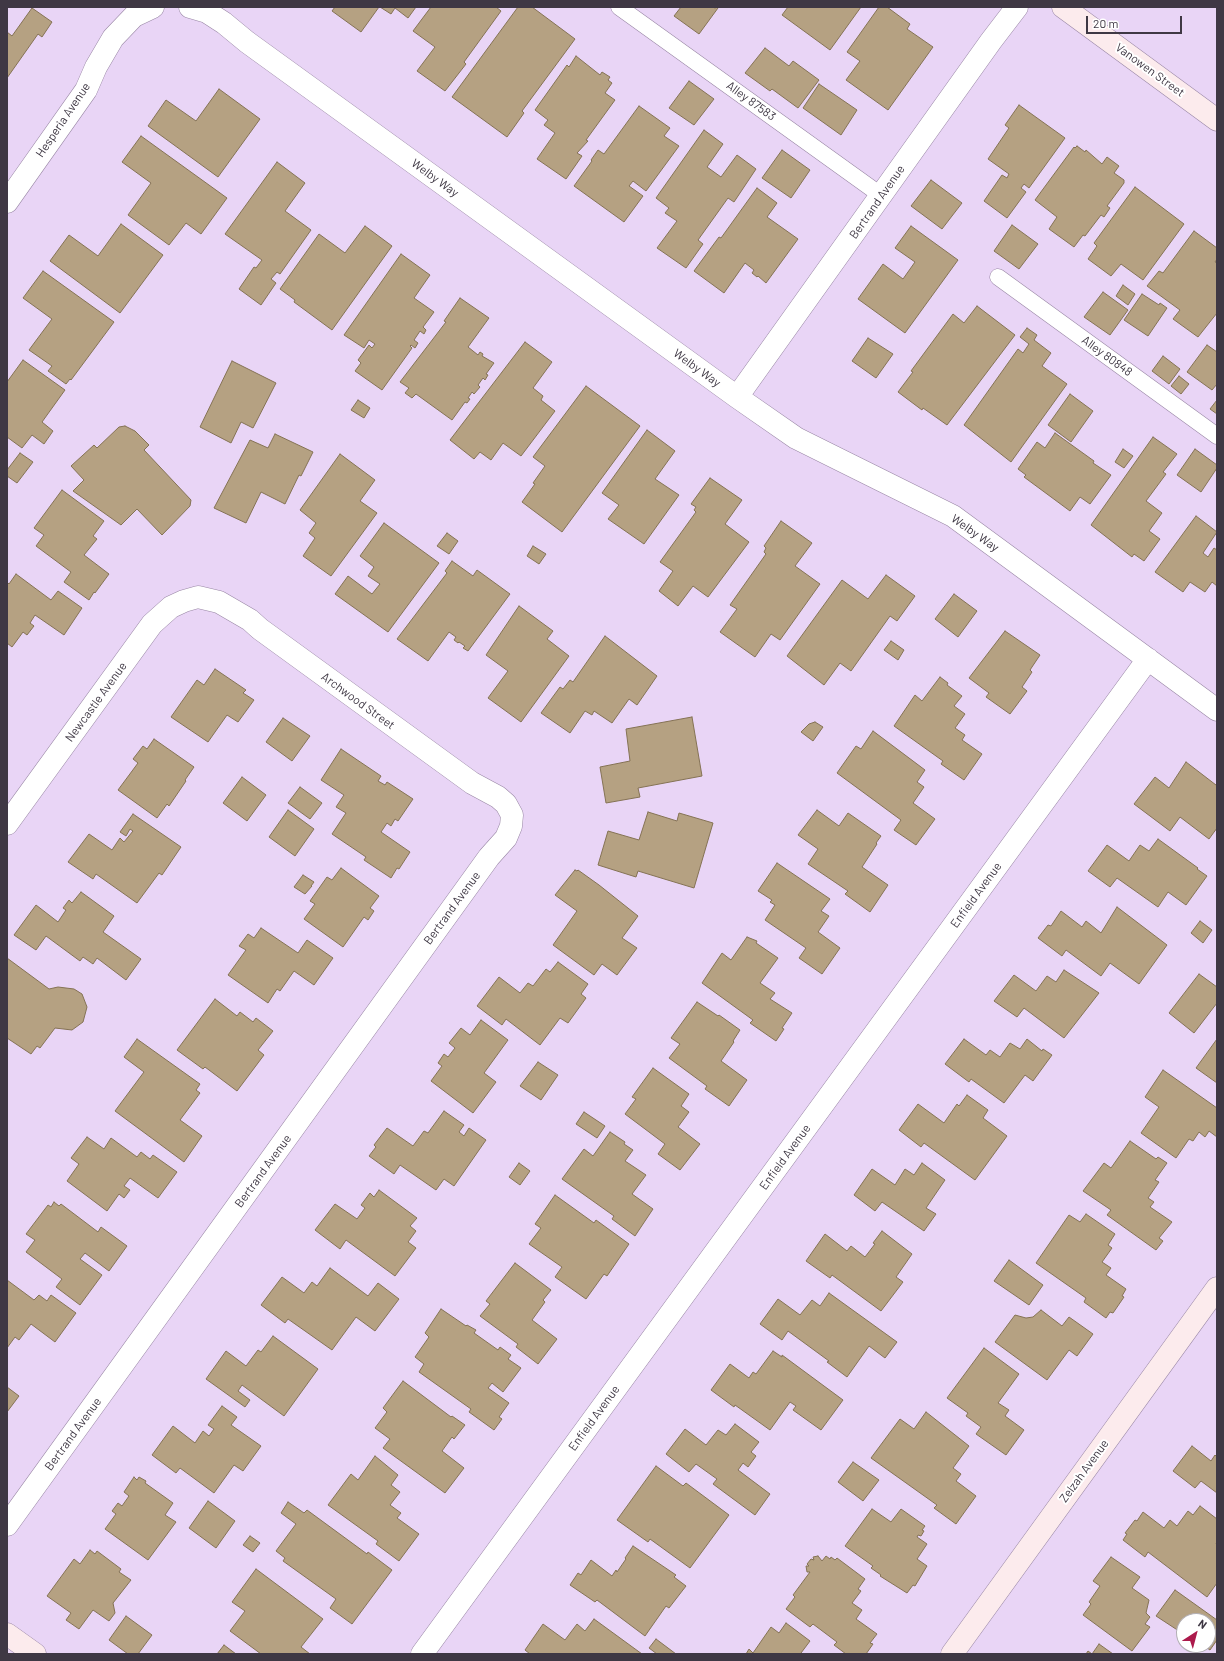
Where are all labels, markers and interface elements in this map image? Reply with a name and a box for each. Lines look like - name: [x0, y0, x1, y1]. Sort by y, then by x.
- scale bar: [1088, 8, 1184, 34]
- text: 20 m: [1093, 16, 1119, 30]
- street label: Vanowen Street: [1113, 40, 1187, 100]
- street label: Alley 87583: [724, 78, 778, 124]
- street label: Hesperia Avenue: [33, 80, 93, 160]
- street label: Welby Way: [409, 156, 461, 200]
- street label: Bertrand Avenue: [846, 162, 908, 242]
- street label: Alley 80848: [1079, 333, 1135, 379]
- street label: Welby Way: [671, 346, 723, 390]
- street label: Welby Way: [948, 511, 1002, 555]
- street label: Newcastle Avenue: [62, 659, 130, 745]
- street label: Archwood Street: [318, 669, 398, 733]
- street label: Enfield Avenue: [947, 859, 1005, 931]
- street label: Bertrand Avenue: [421, 869, 483, 947]
- street label: Enfield Avenue: [756, 1121, 814, 1193]
- street label: Bertrand Avenue: [232, 1132, 294, 1210]
- street label: Enfield Avenue: [565, 1382, 623, 1454]
- street label: Bertrand Avenue: [42, 1395, 104, 1473]
- street label: Zelzah Avenue: [1056, 1437, 1112, 1505]
- north arrow: [1176, 1613, 1216, 1653]
- text: N: [1196, 1616, 1210, 1631]

